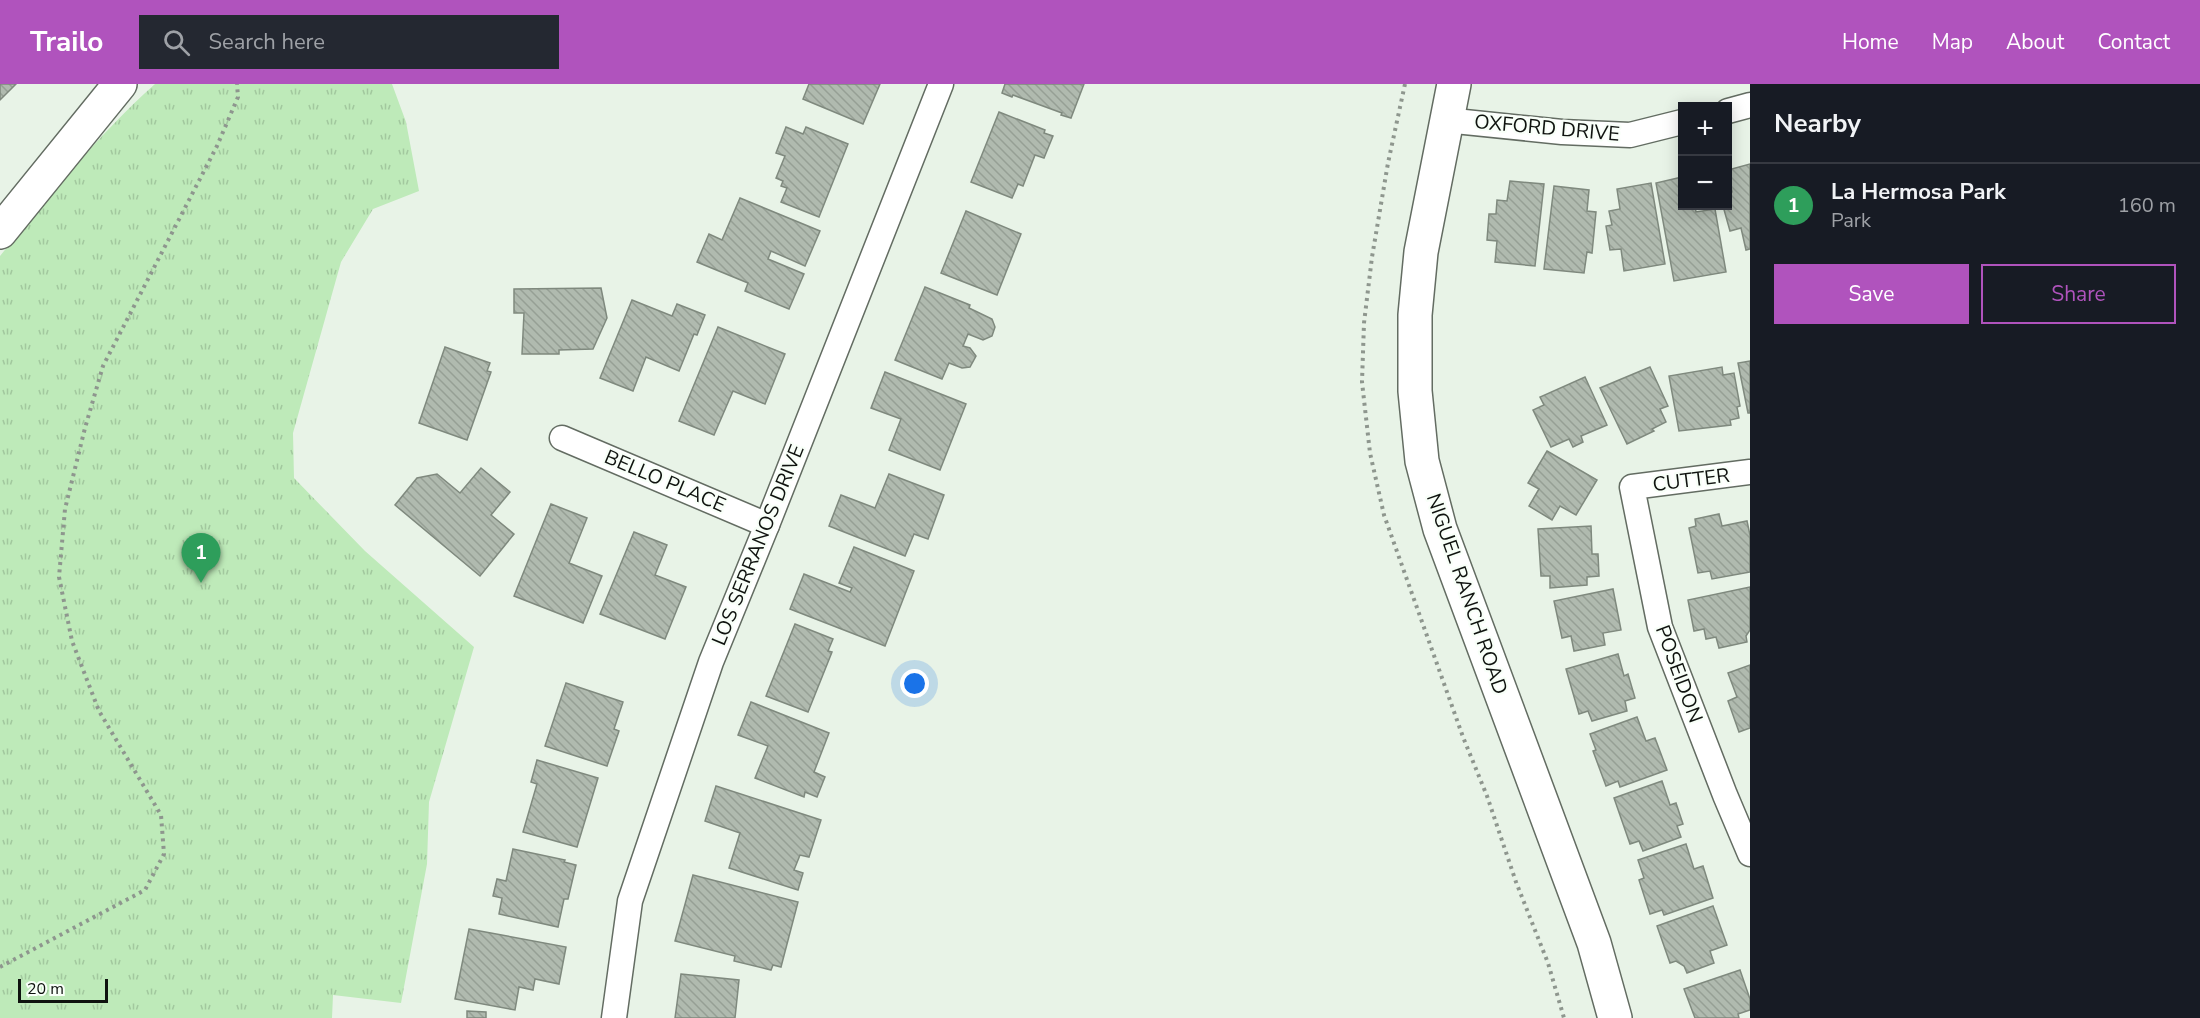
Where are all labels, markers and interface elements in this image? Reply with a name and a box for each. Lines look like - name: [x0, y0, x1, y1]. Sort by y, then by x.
- search box: [139, 15, 559, 69]
- text: Trailo: [30, 23, 103, 61]
- icon: search: [160, 26, 193, 59]
- text: Search here: [208, 27, 325, 57]
- text: Home: [1842, 28, 1899, 56]
- text: Map: [1932, 28, 1973, 56]
- text: About: [2006, 28, 2064, 56]
- text: Contact: [2097, 28, 2170, 56]
- map controls: [1678, 102, 1732, 210]
- button: +: [1678, 102, 1732, 156]
- text: Nearby: [1774, 106, 1861, 141]
- street label: OXFORD DRIVE: [1473, 108, 1621, 148]
- button: −: [1678, 156, 1732, 210]
- text: La Hermosa Park: [1831, 177, 2006, 207]
- text: 1: [1788, 192, 1800, 219]
- text: 160 m: [2118, 192, 2176, 219]
- text: Park: [1831, 207, 1871, 234]
- button: Save: [1774, 264, 1969, 324]
- button: Share: [1981, 264, 2176, 324]
- street label: LOS SERRANOS DRIVE: [705, 441, 811, 649]
- street label: BELLO PLACE: [600, 443, 730, 519]
- street label: CUTTER: [1651, 462, 1731, 498]
- street label: NIGUEL RANCH ROAD: [1420, 490, 1514, 698]
- pin: 1: [182, 534, 220, 583]
- street label: POSEIDON: [1649, 621, 1709, 727]
- your location: [900, 669, 929, 698]
- scale bar: [18, 976, 108, 1004]
- text: 20 m: [27, 978, 64, 1000]

